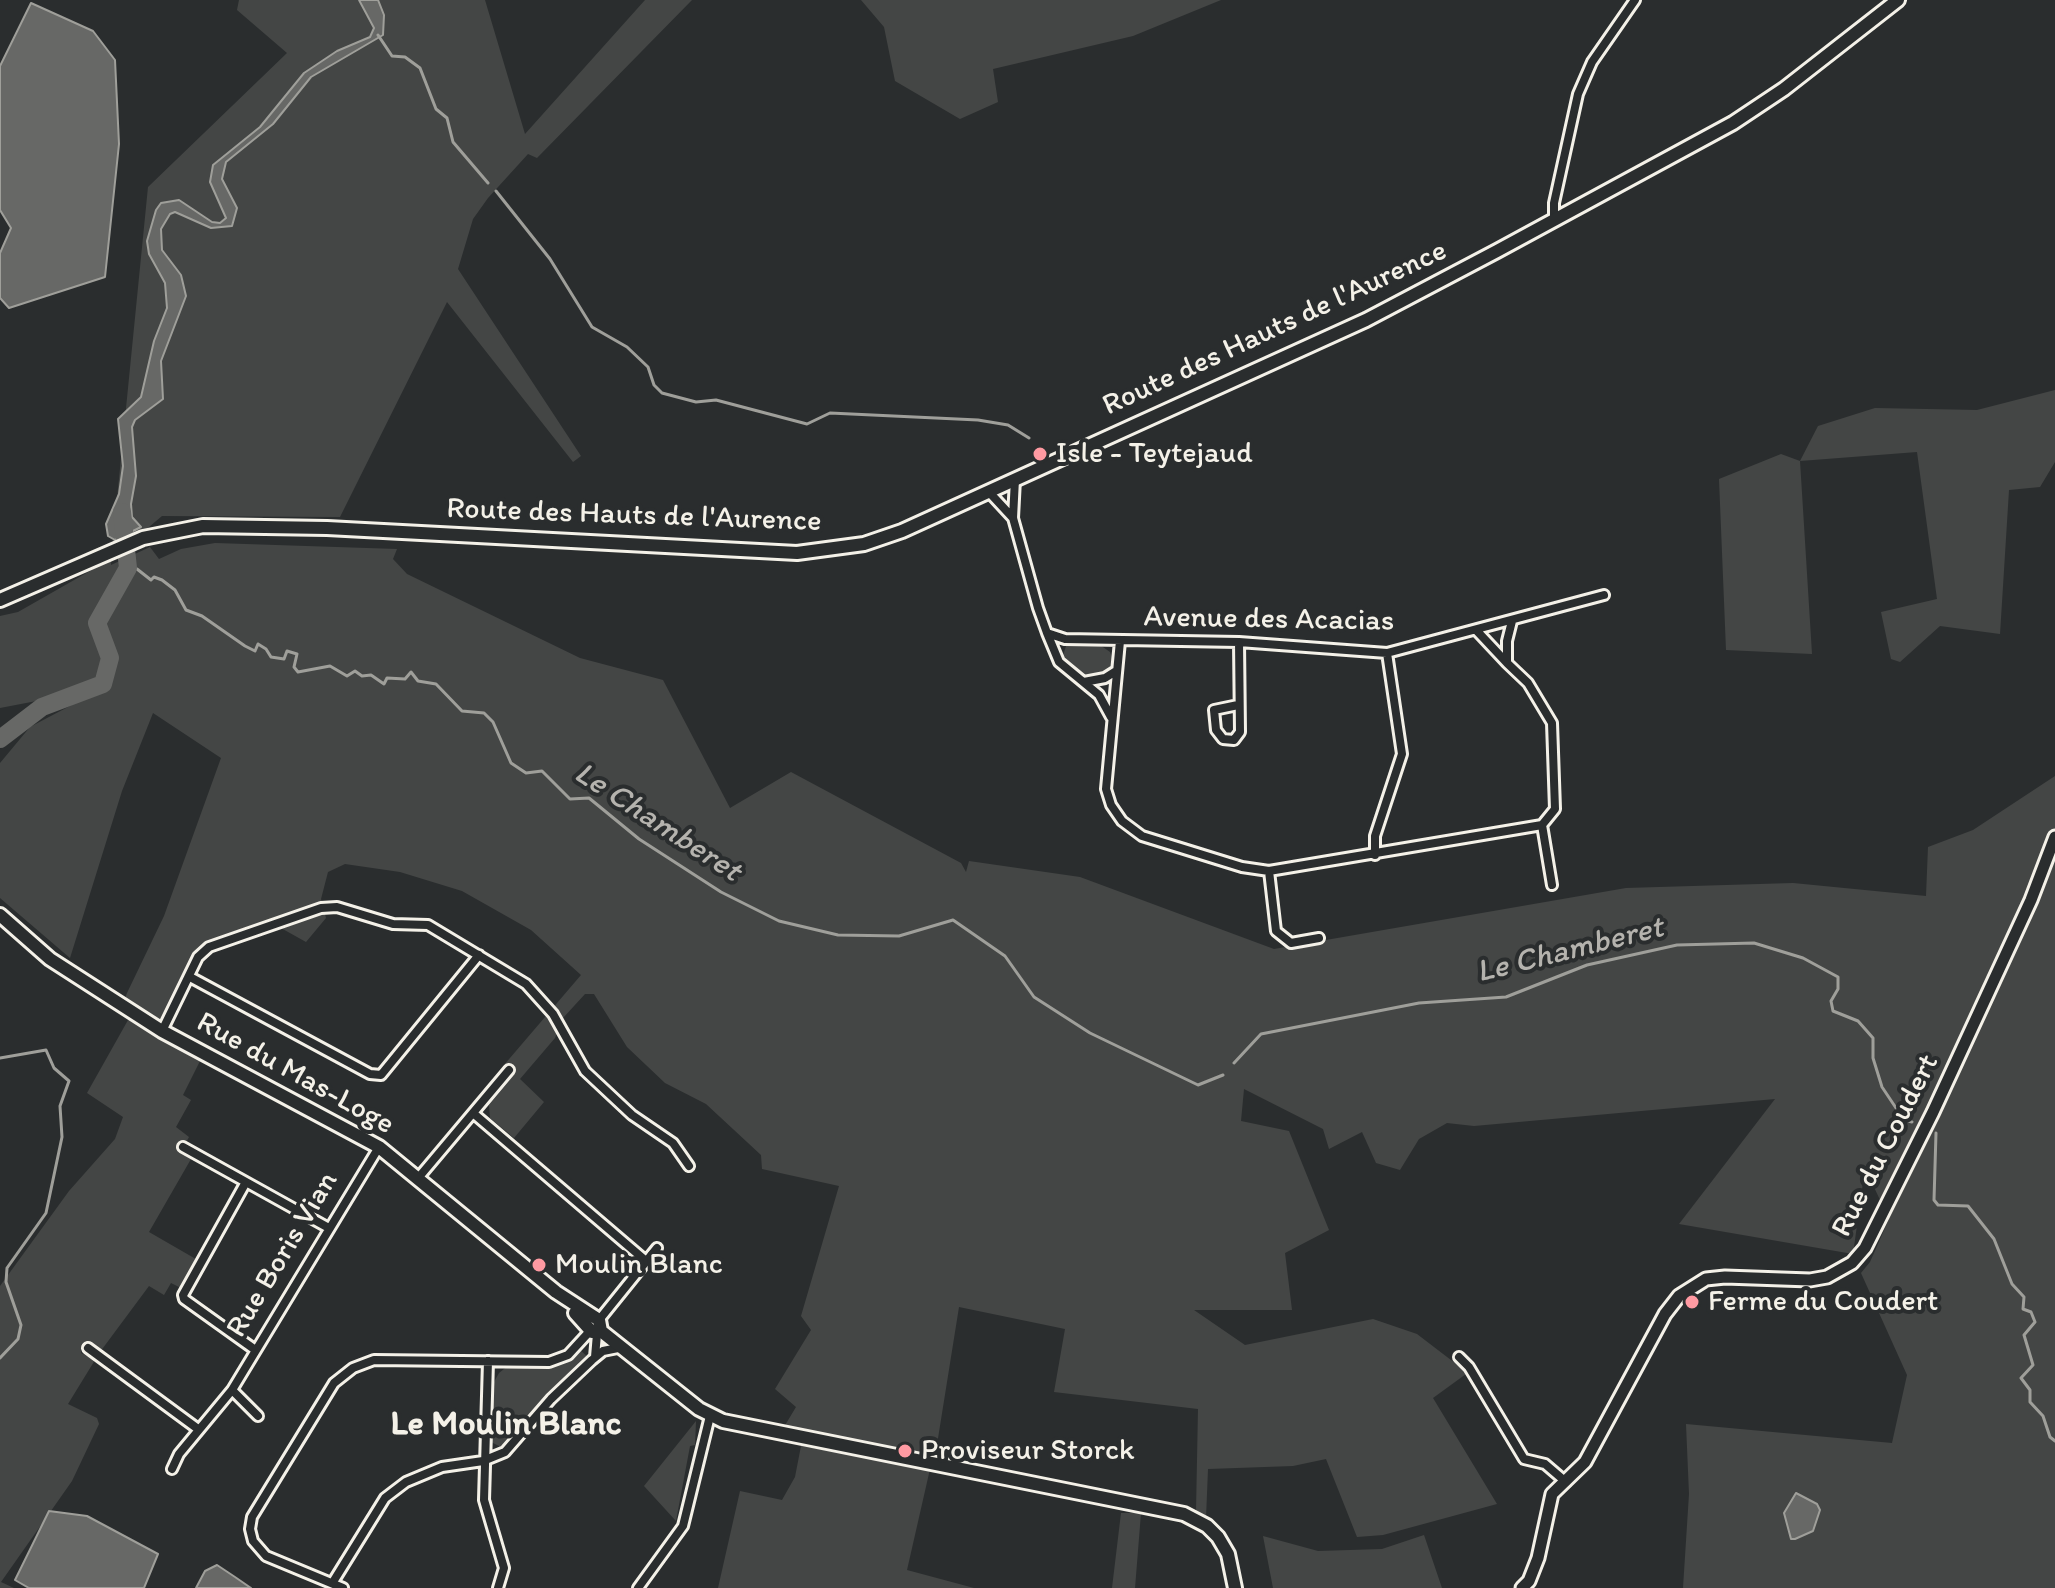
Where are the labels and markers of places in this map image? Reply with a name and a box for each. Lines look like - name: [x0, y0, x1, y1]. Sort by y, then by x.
- place label: Isle - Teytejaud: [1056, 436, 1253, 472]
- marker: Isle - Teytejaud: [1031, 445, 1049, 463]
- place label: Moulin Blanc: [555, 1247, 723, 1283]
- marker: Moulin Blanc: [530, 1256, 548, 1274]
- place label: Ferme du Coudert: [1708, 1284, 1938, 1320]
- marker: Ferme du Coudert: [1683, 1293, 1701, 1311]
- place label: Proviseur Storck: [921, 1433, 1135, 1469]
- marker: Proviseur Storck: [896, 1442, 914, 1460]

